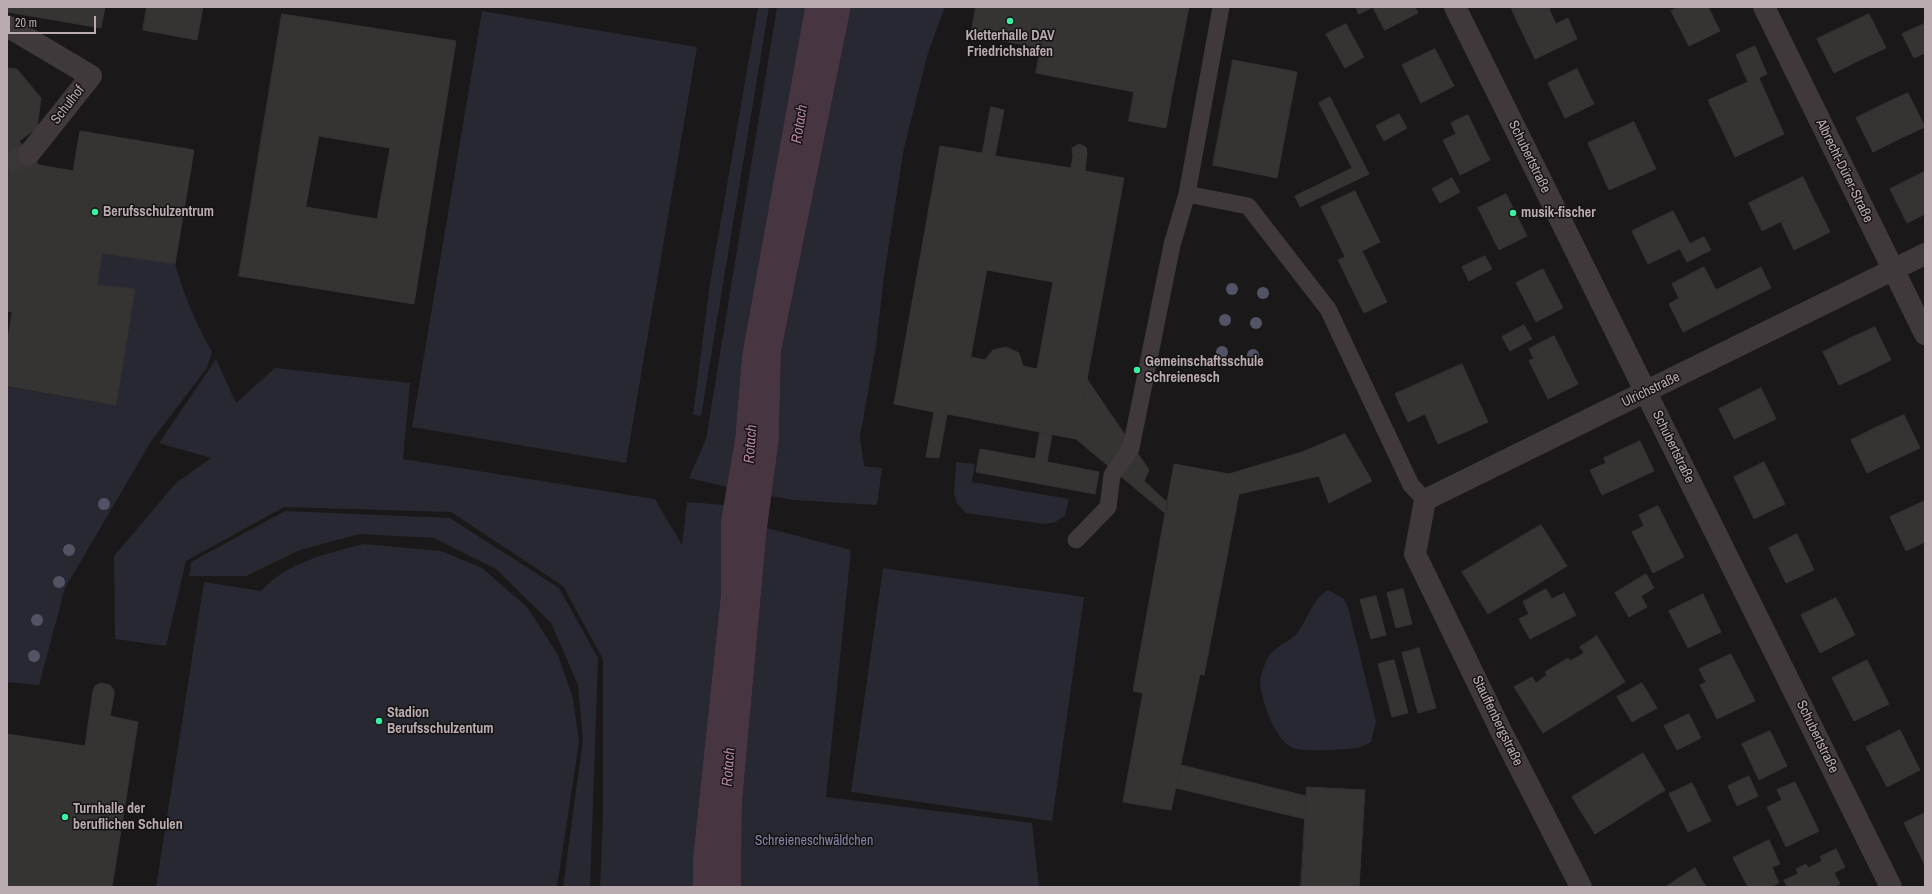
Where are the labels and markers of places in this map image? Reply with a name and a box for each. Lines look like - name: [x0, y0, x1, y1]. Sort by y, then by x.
- marker: Kletterhalle DAV Friedrichshafen: [1005, 16, 1015, 26]
- place label: Kletterhalle DAV Friedrichshafen: [965, 28, 1055, 60]
- place label: Berufsschulzentrum: [103, 204, 214, 220]
- place label: musik-fischer: [1521, 205, 1596, 221]
- marker: Berufsschulzentrum: [90, 207, 100, 217]
- marker: musik-fischer: [1508, 208, 1518, 218]
- place label: Gemeinschaftsschule Schreienesch: [1145, 354, 1264, 386]
- marker: Gemeinschaftsschule Schreienesch: [1132, 365, 1142, 375]
- place label: Stadion Berufsschulzentum: [387, 705, 494, 738]
- marker: Stadion Berufsschulzentum: [374, 716, 384, 726]
- place label: Turnhalle der beruflichen Schulen: [73, 801, 183, 834]
- marker: Turnhalle der beruflichen Schulen: [60, 812, 70, 822]

